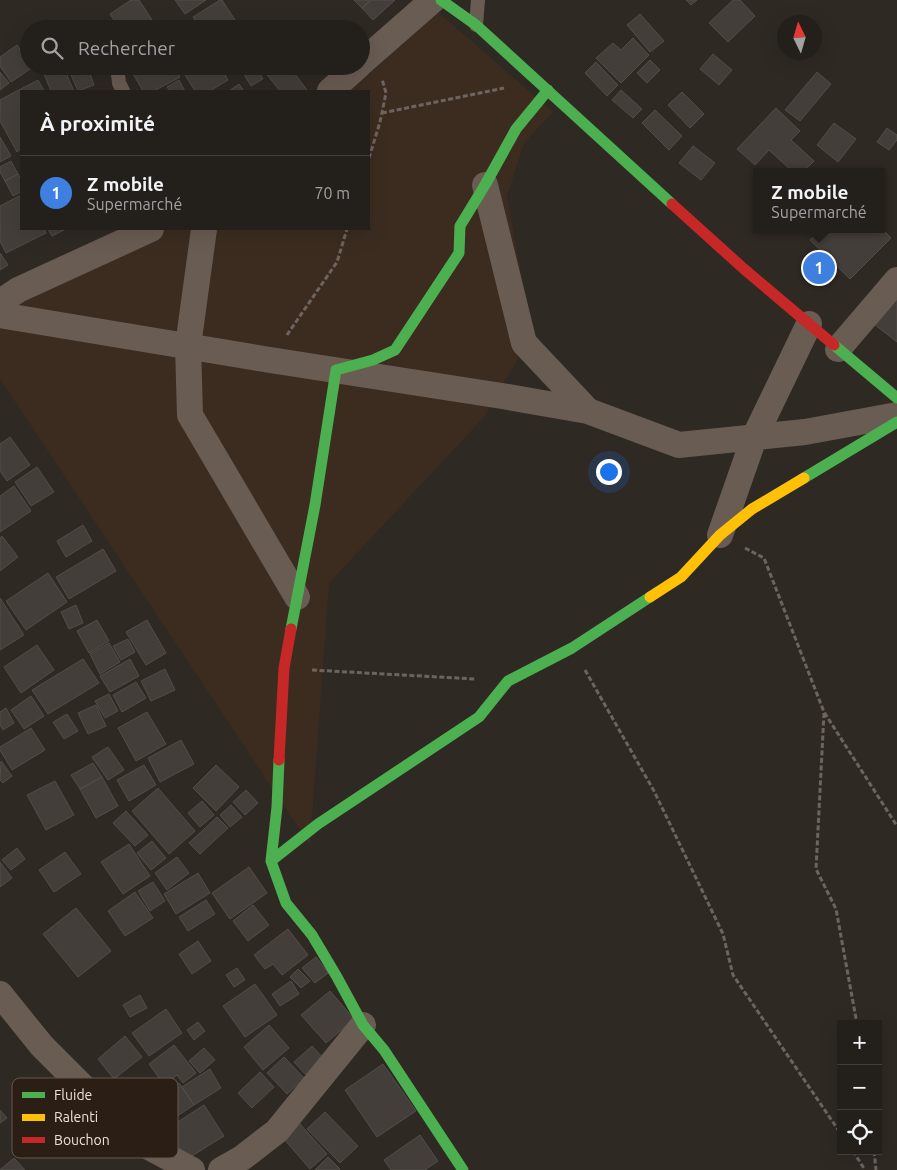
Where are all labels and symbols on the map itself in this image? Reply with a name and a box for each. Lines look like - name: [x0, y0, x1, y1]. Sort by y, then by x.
- north arrow: [777, 15, 822, 60]
- pin: 1: [803, 249, 835, 287]
- your location: [596, 459, 622, 485]
- legend: [12, 1078, 178, 1158]
- text: Fluide: [54, 1087, 92, 1103]
- text: Ralenti: [54, 1109, 98, 1125]
- text: Bouchon: [54, 1132, 110, 1148]

